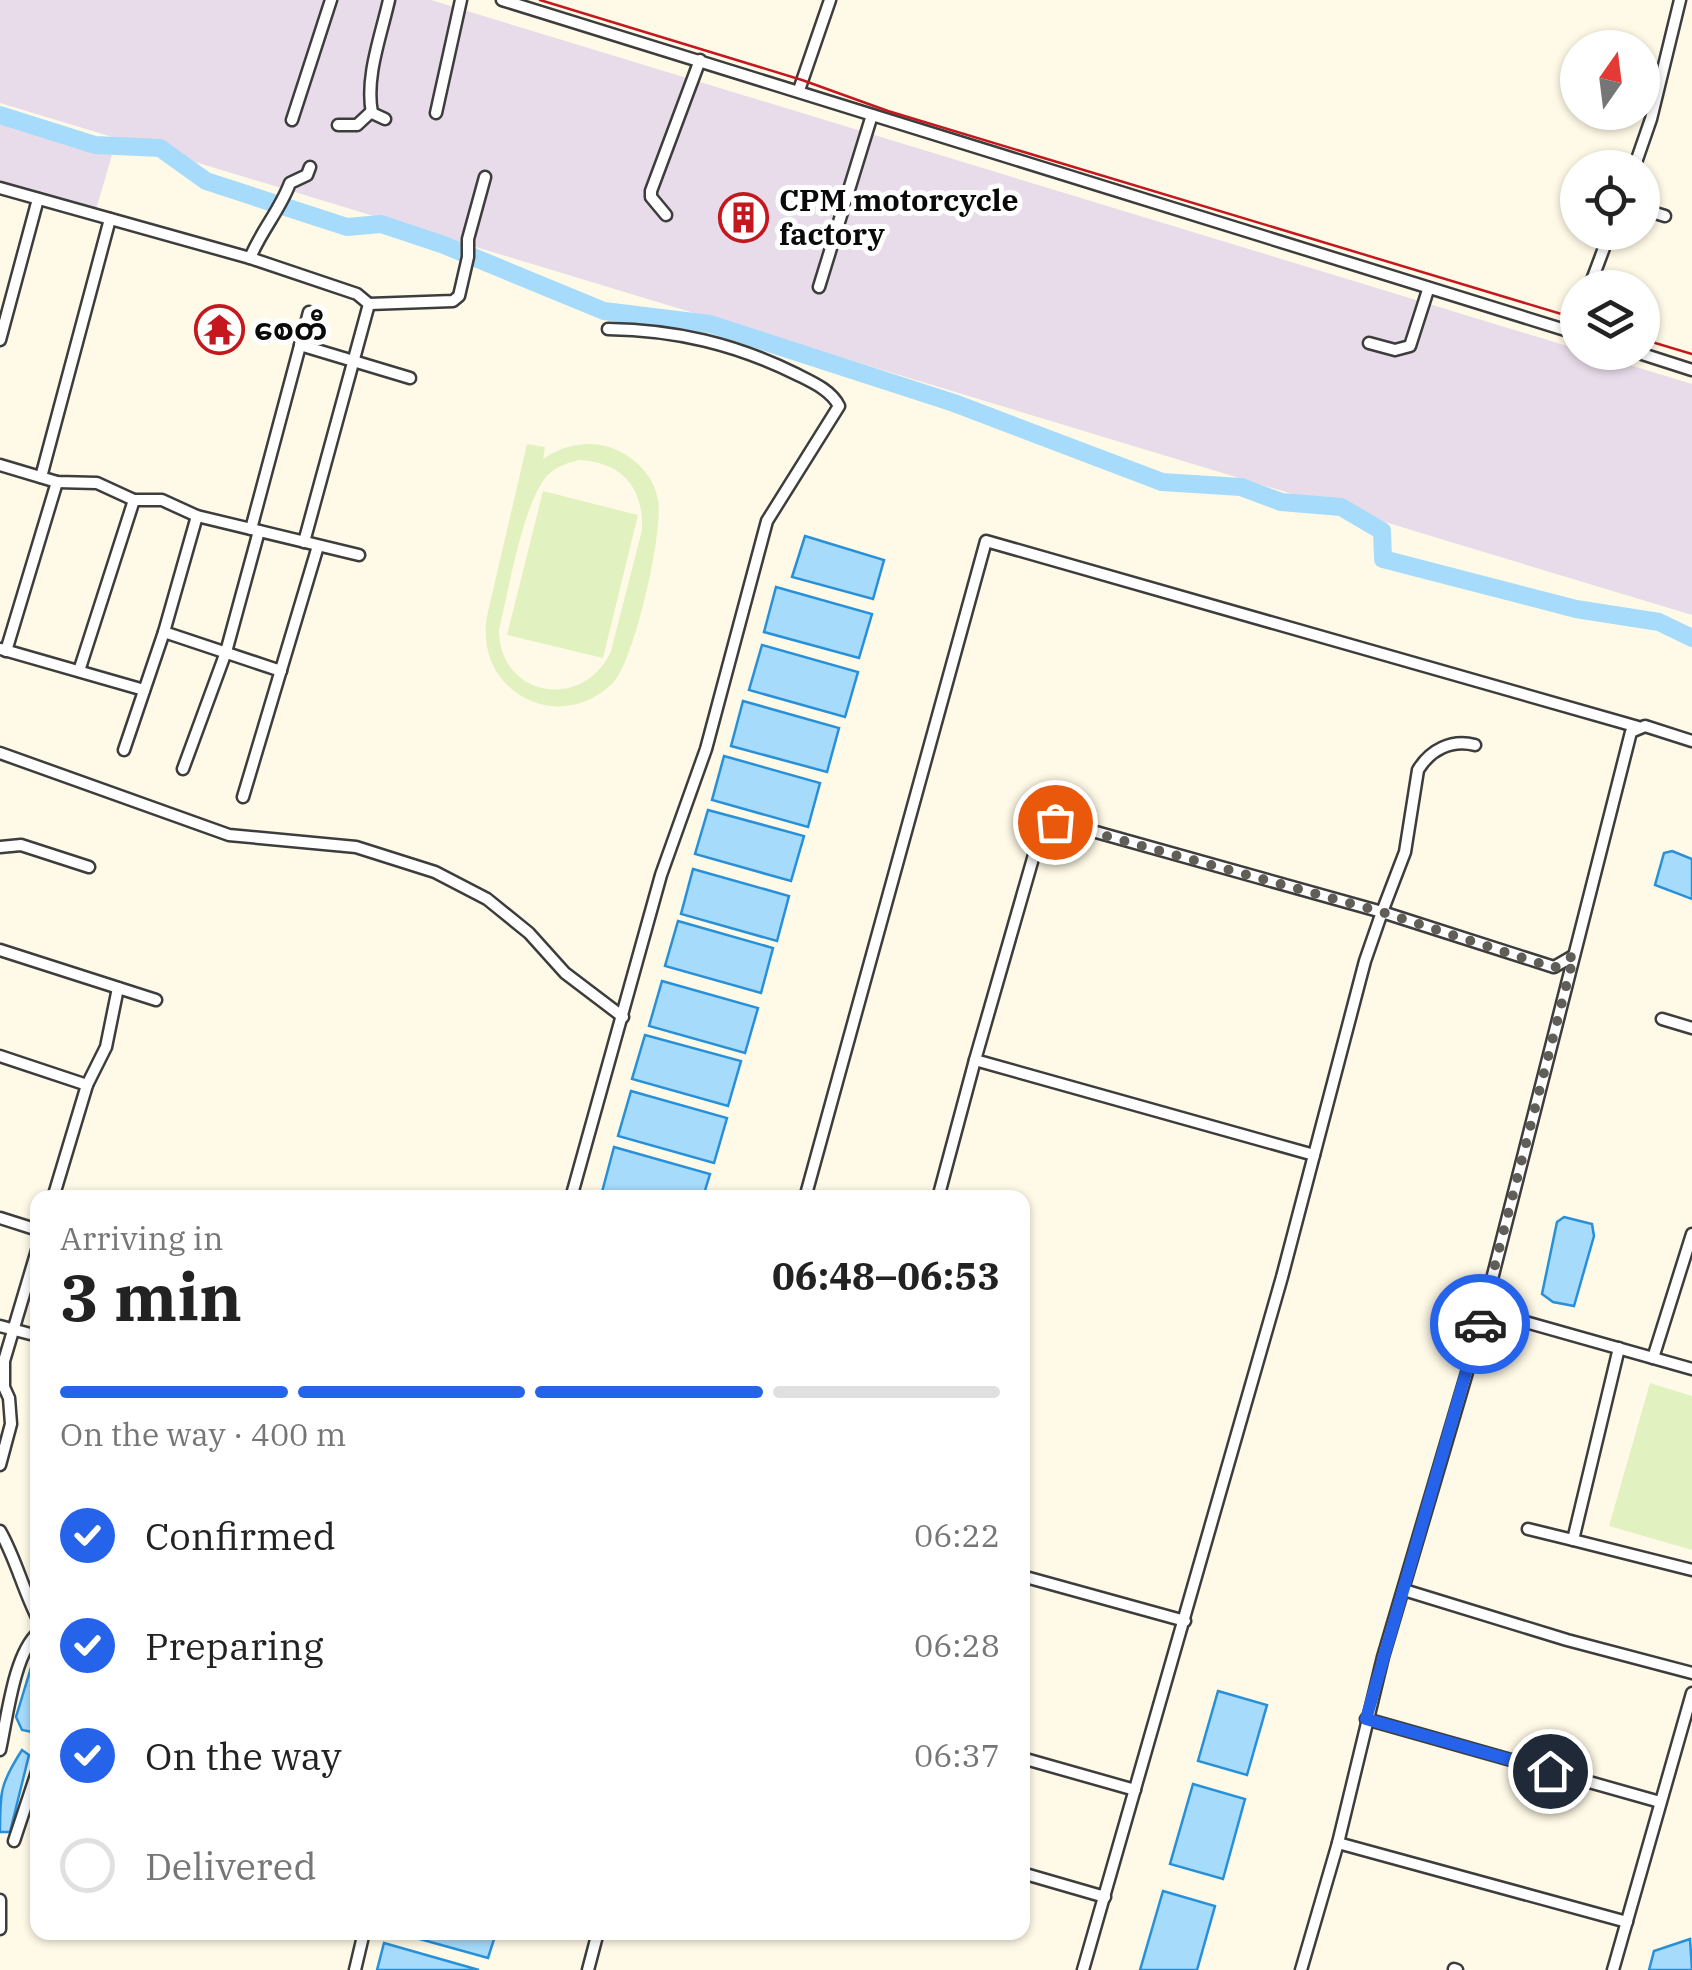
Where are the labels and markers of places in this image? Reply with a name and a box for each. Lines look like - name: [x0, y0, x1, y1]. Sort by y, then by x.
- place label: CPM motorcycle factory: [779, 180, 1019, 253]
- building icon: CPM motorcycle factory: [718, 192, 770, 244]
- temple icon: စေတီ: [193, 304, 245, 356]
- place label: စေတီ: [254, 309, 327, 348]
- pin: [1013, 780, 1098, 865]
- pin: [1508, 1729, 1593, 1814]

